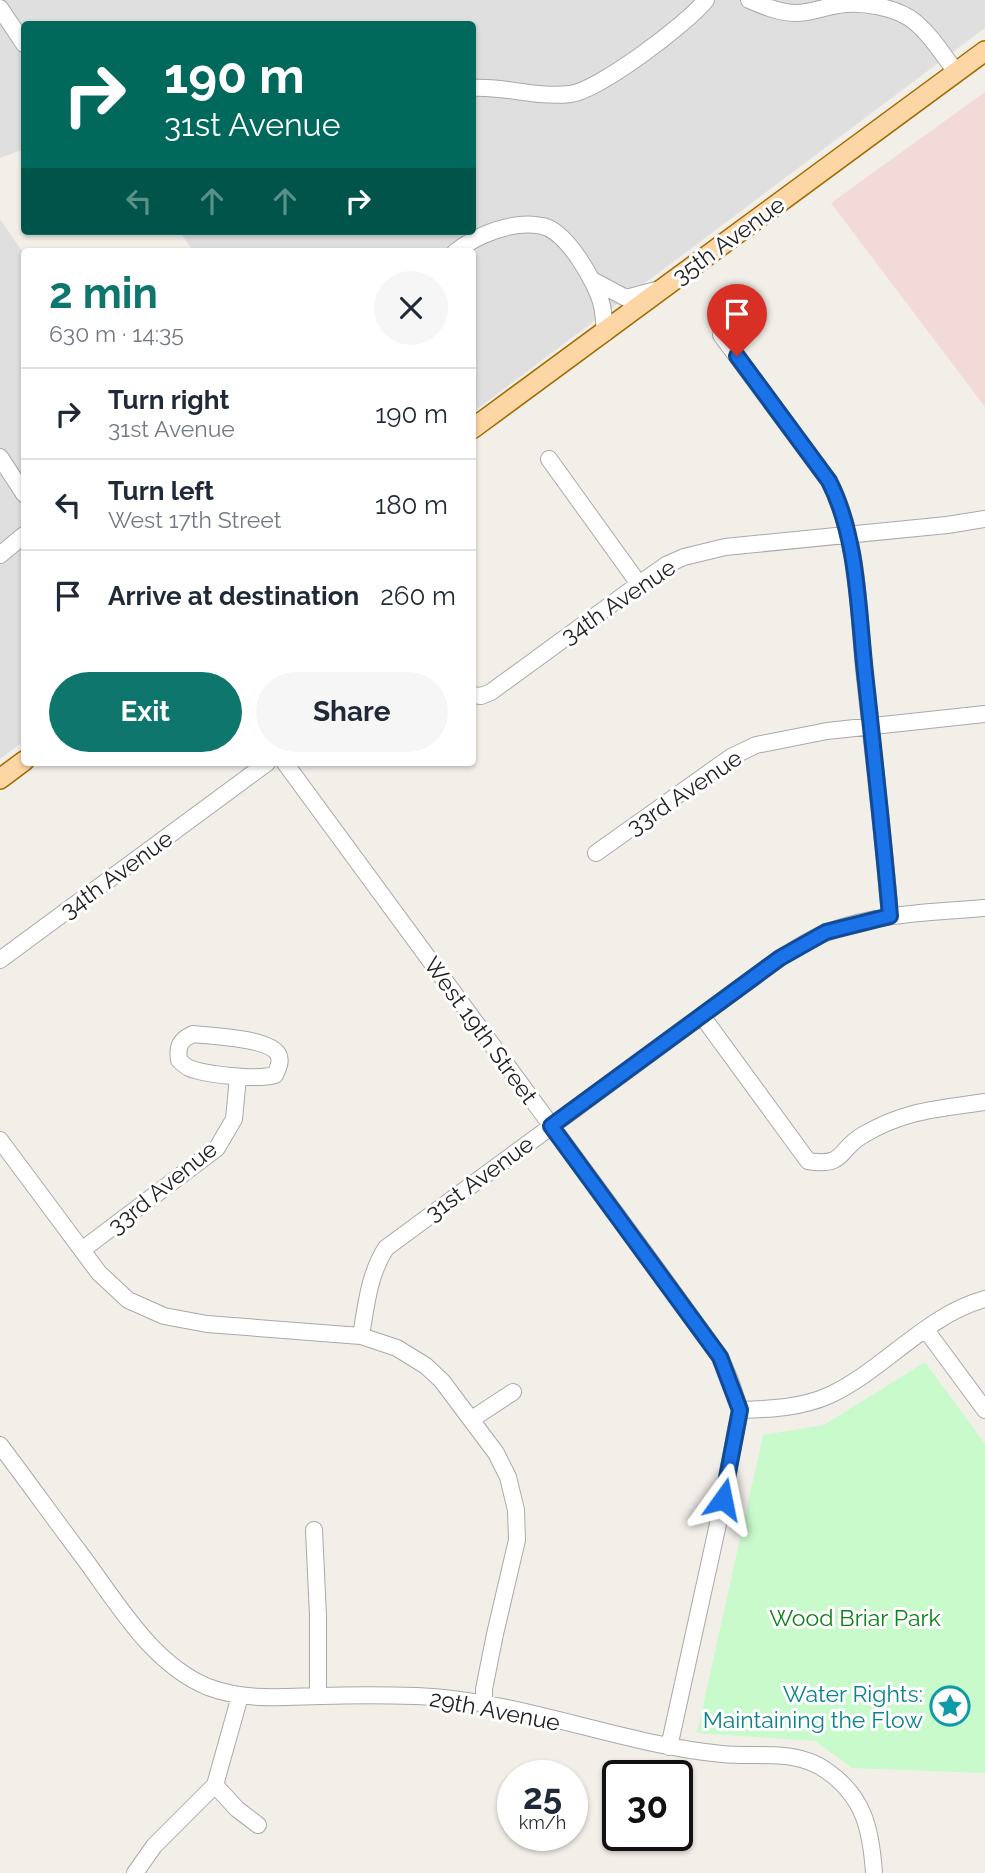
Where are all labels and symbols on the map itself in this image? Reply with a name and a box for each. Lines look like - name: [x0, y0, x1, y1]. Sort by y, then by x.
- street label: 35th Avenue: [667, 190, 789, 290]
- pin: [707, 284, 767, 356]
- street label: 34th Avenue: [556, 553, 680, 649]
- street label: 33rd Avenue: [622, 744, 746, 840]
- street label: 34th Avenue: [55, 824, 177, 924]
- street label: West 19th Street: [419, 951, 543, 1109]
- street label: 31st Avenue: [420, 1130, 538, 1226]
- street label: 33rd Avenue: [102, 1135, 222, 1239]
- position arrow: [686, 1462, 760, 1536]
- park label: Wood Briar Park: [769, 1604, 941, 1631]
- place label: Water Rights: Maintaining the Flow: [703, 1680, 923, 1733]
- street label: 29th Avenue: [427, 1684, 563, 1736]
- place icon: Water Rights: Maintaining the Flow: [929, 1685, 971, 1727]
- speed limit sign: 30: [602, 1760, 693, 1851]

